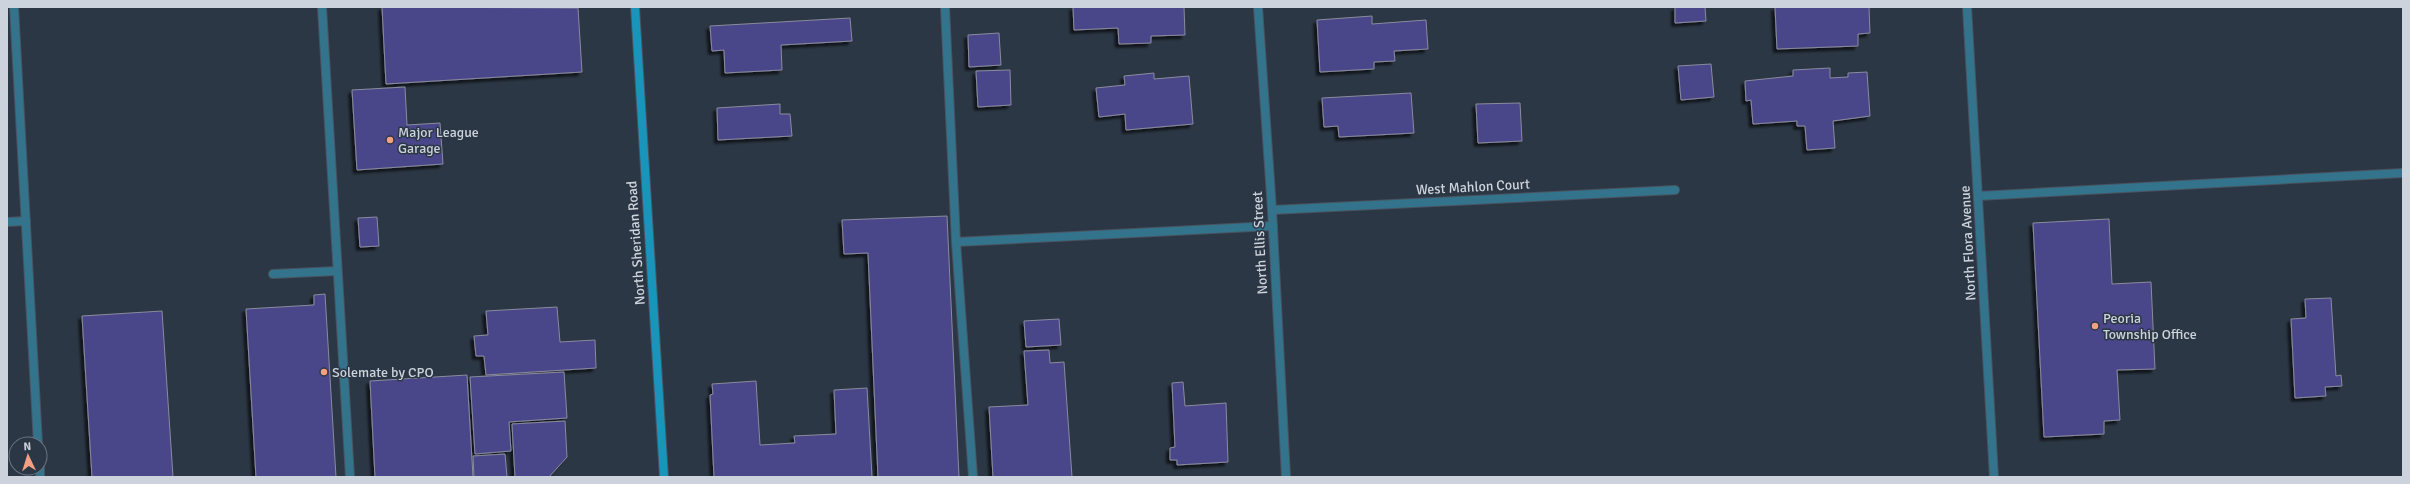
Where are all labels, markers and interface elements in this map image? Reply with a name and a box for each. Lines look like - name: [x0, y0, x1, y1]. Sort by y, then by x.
- place label: Major League Garage: [398, 124, 479, 157]
- marker: Major League Garage: [385, 135, 395, 145]
- street label: West Mahlon Court: [1416, 176, 1531, 198]
- street label: North Sheridan Road: [623, 180, 649, 306]
- street label: North Flora Avenue: [1956, 185, 1980, 301]
- street label: North Ellis Street: [1249, 191, 1271, 295]
- place label: Peoria Township Office: [2103, 310, 2197, 343]
- marker: Peoria Township Office: [2090, 321, 2100, 331]
- place label: Solemate by CPO: [332, 364, 434, 381]
- marker: Solemate by CPO: [319, 367, 329, 377]
- north arrow: [8, 436, 48, 476]
- text: N: [23, 440, 32, 453]

